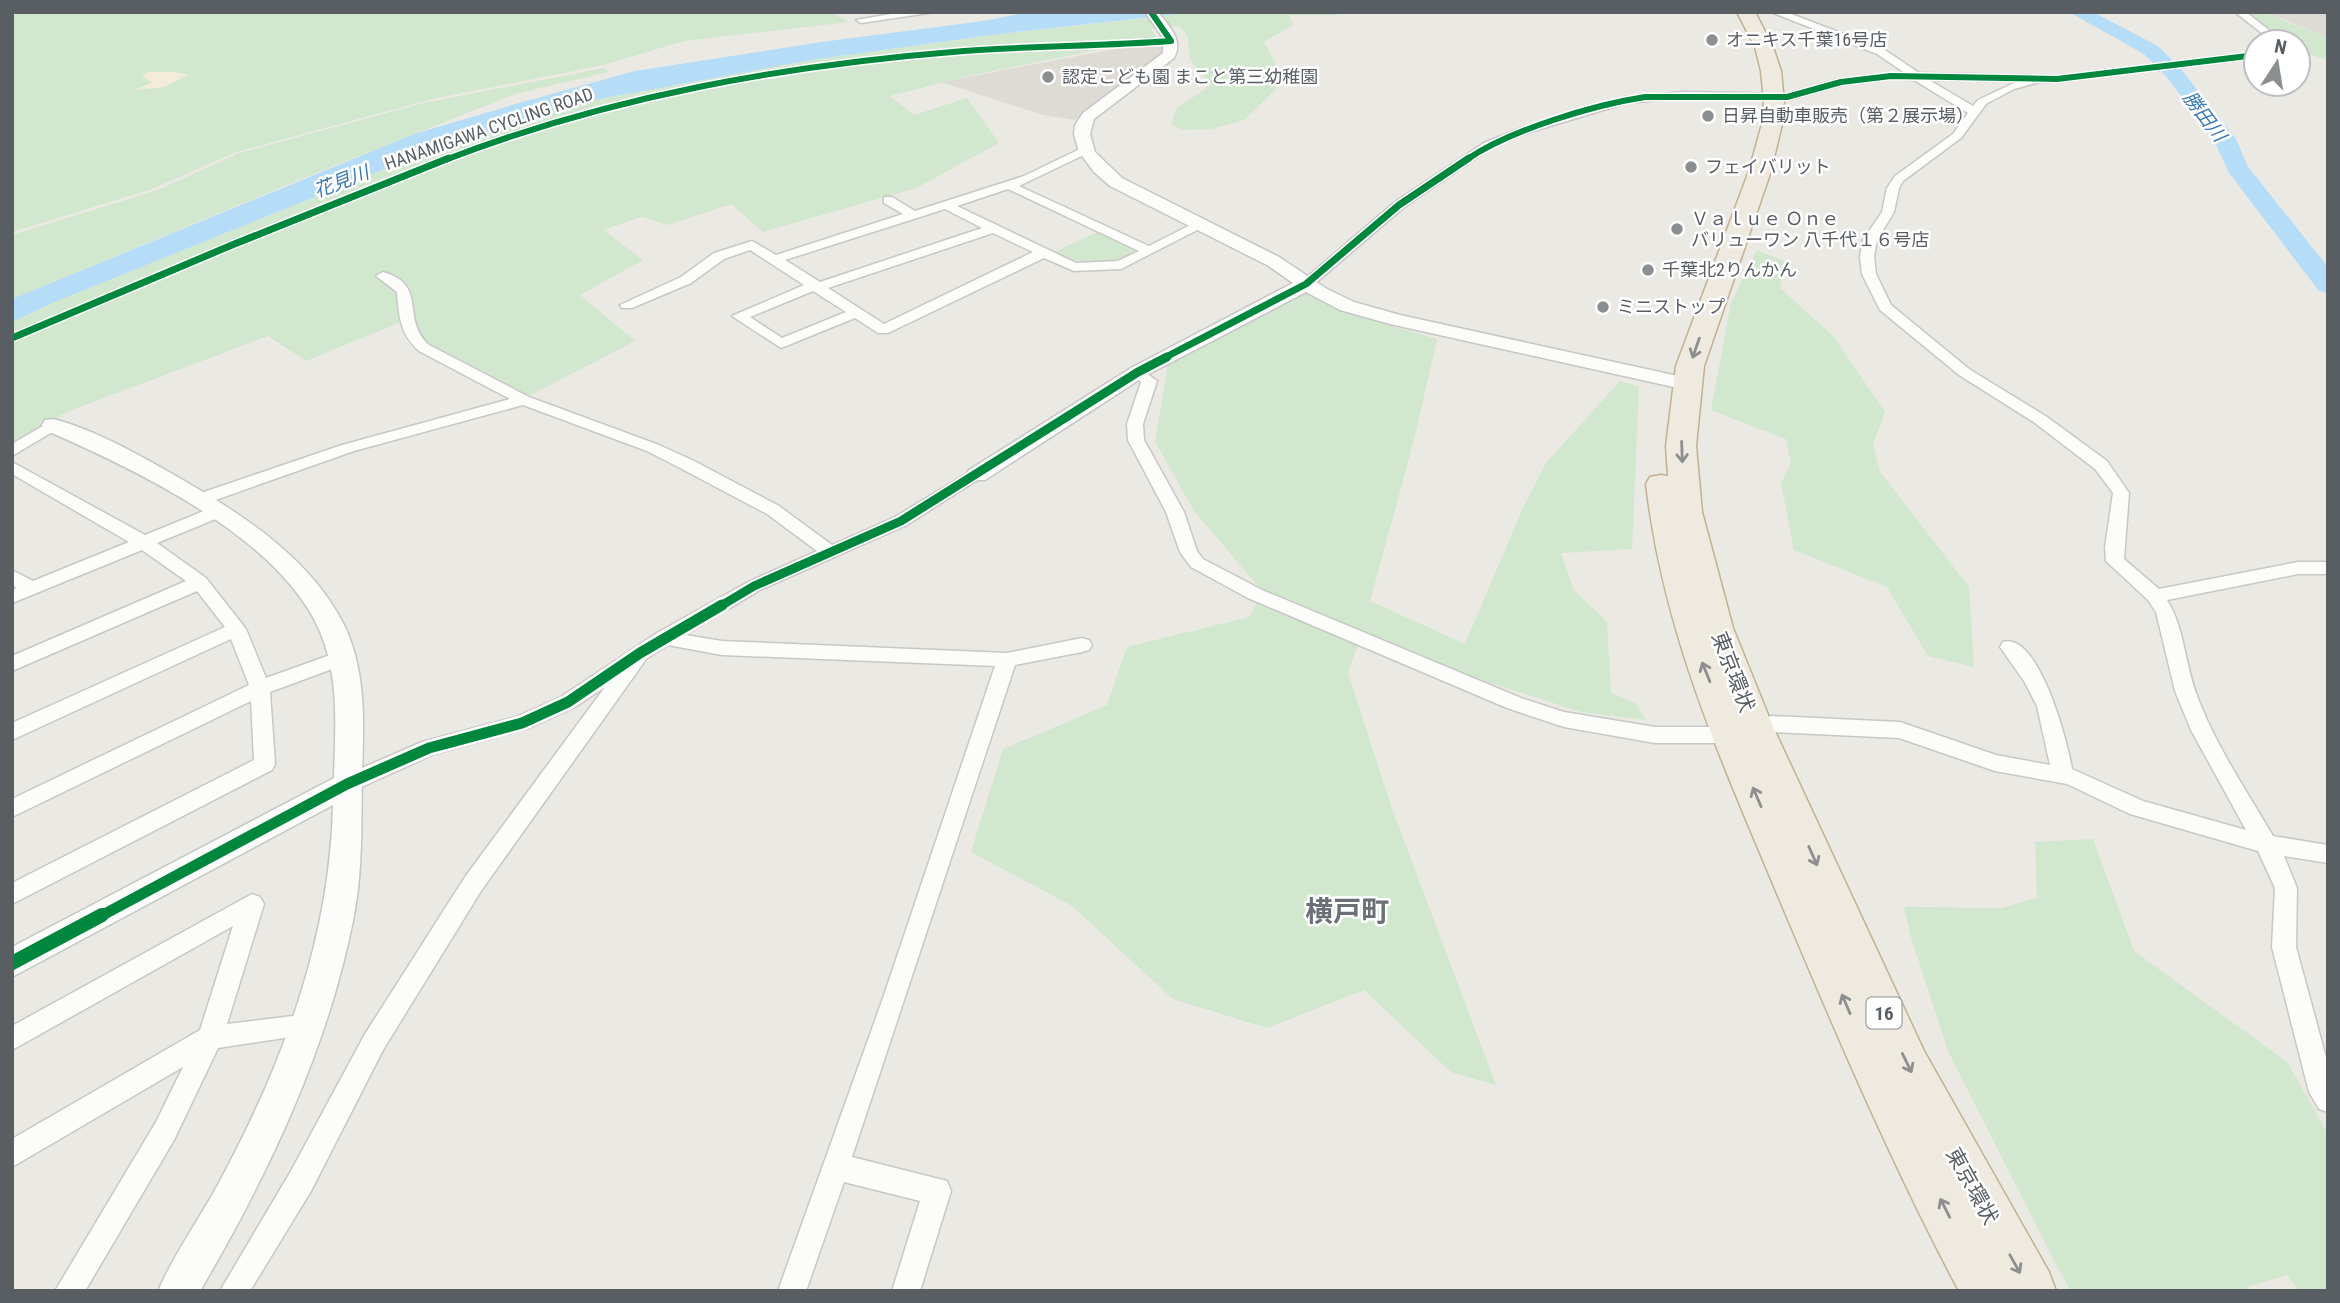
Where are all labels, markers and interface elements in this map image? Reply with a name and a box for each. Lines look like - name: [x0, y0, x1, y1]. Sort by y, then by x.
- north arrow: [2242, 28, 2312, 98]
- place label: オニキス千葉16号店: [1726, 29, 1887, 50]
- marker: オニキス千葉16号店: [1704, 32, 1720, 48]
- text: N: [2272, 34, 2289, 59]
- place label: 認定こども園 まこと第三幼稚園: [1062, 66, 1318, 87]
- marker: 認定こども園 まこと第三幼稚園: [1040, 69, 1056, 85]
- street label: HANAMIGAWA CYCLING ROAD: [382, 83, 596, 174]
- water label: 勝田川: [2178, 87, 2232, 148]
- place label: 日昇自動車販売（第２展示場）: [1722, 105, 1974, 126]
- marker: 日昇自動車販売（第２展示場）: [1700, 108, 1716, 124]
- place label: フェイバリット: [1705, 156, 1831, 177]
- marker: フェイバリット: [1683, 159, 1699, 175]
- water label: 花見川: [310, 160, 374, 202]
- place label: Ｖａｌｕｅ Ｏｎｅ バリューワン 八千代１６号店: [1691, 208, 1929, 250]
- marker: Ｖａｌｕｅ Ｏｎｅ バリューワン 八千代１６号店: [1669, 221, 1685, 237]
- place label: 千葉北2りんかん: [1662, 259, 1797, 280]
- marker: 千葉北2りんかん: [1640, 262, 1656, 278]
- place label: ミニストップ: [1617, 296, 1725, 317]
- marker: ミニストップ: [1595, 299, 1611, 315]
- one-way arrow: [1688, 337, 1701, 359]
- one-way arrow: [1675, 440, 1688, 463]
- street label: 東京環状: [1707, 628, 1759, 716]
- one-way arrow: [1699, 662, 1712, 683]
- one-way arrow: [1750, 786, 1763, 808]
- one-way arrow: [1807, 845, 1820, 867]
- district label: 横戸町: [1305, 895, 1389, 928]
- one-way arrow: [1839, 993, 1852, 1015]
- road number: 16: [1867, 998, 1902, 1028]
- one-way arrow: [1900, 1052, 1914, 1073]
- street label: 東京環状: [1941, 1143, 2003, 1229]
- one-way arrow: [1937, 1199, 1951, 1219]
- one-way arrow: [2008, 1253, 2022, 1273]

